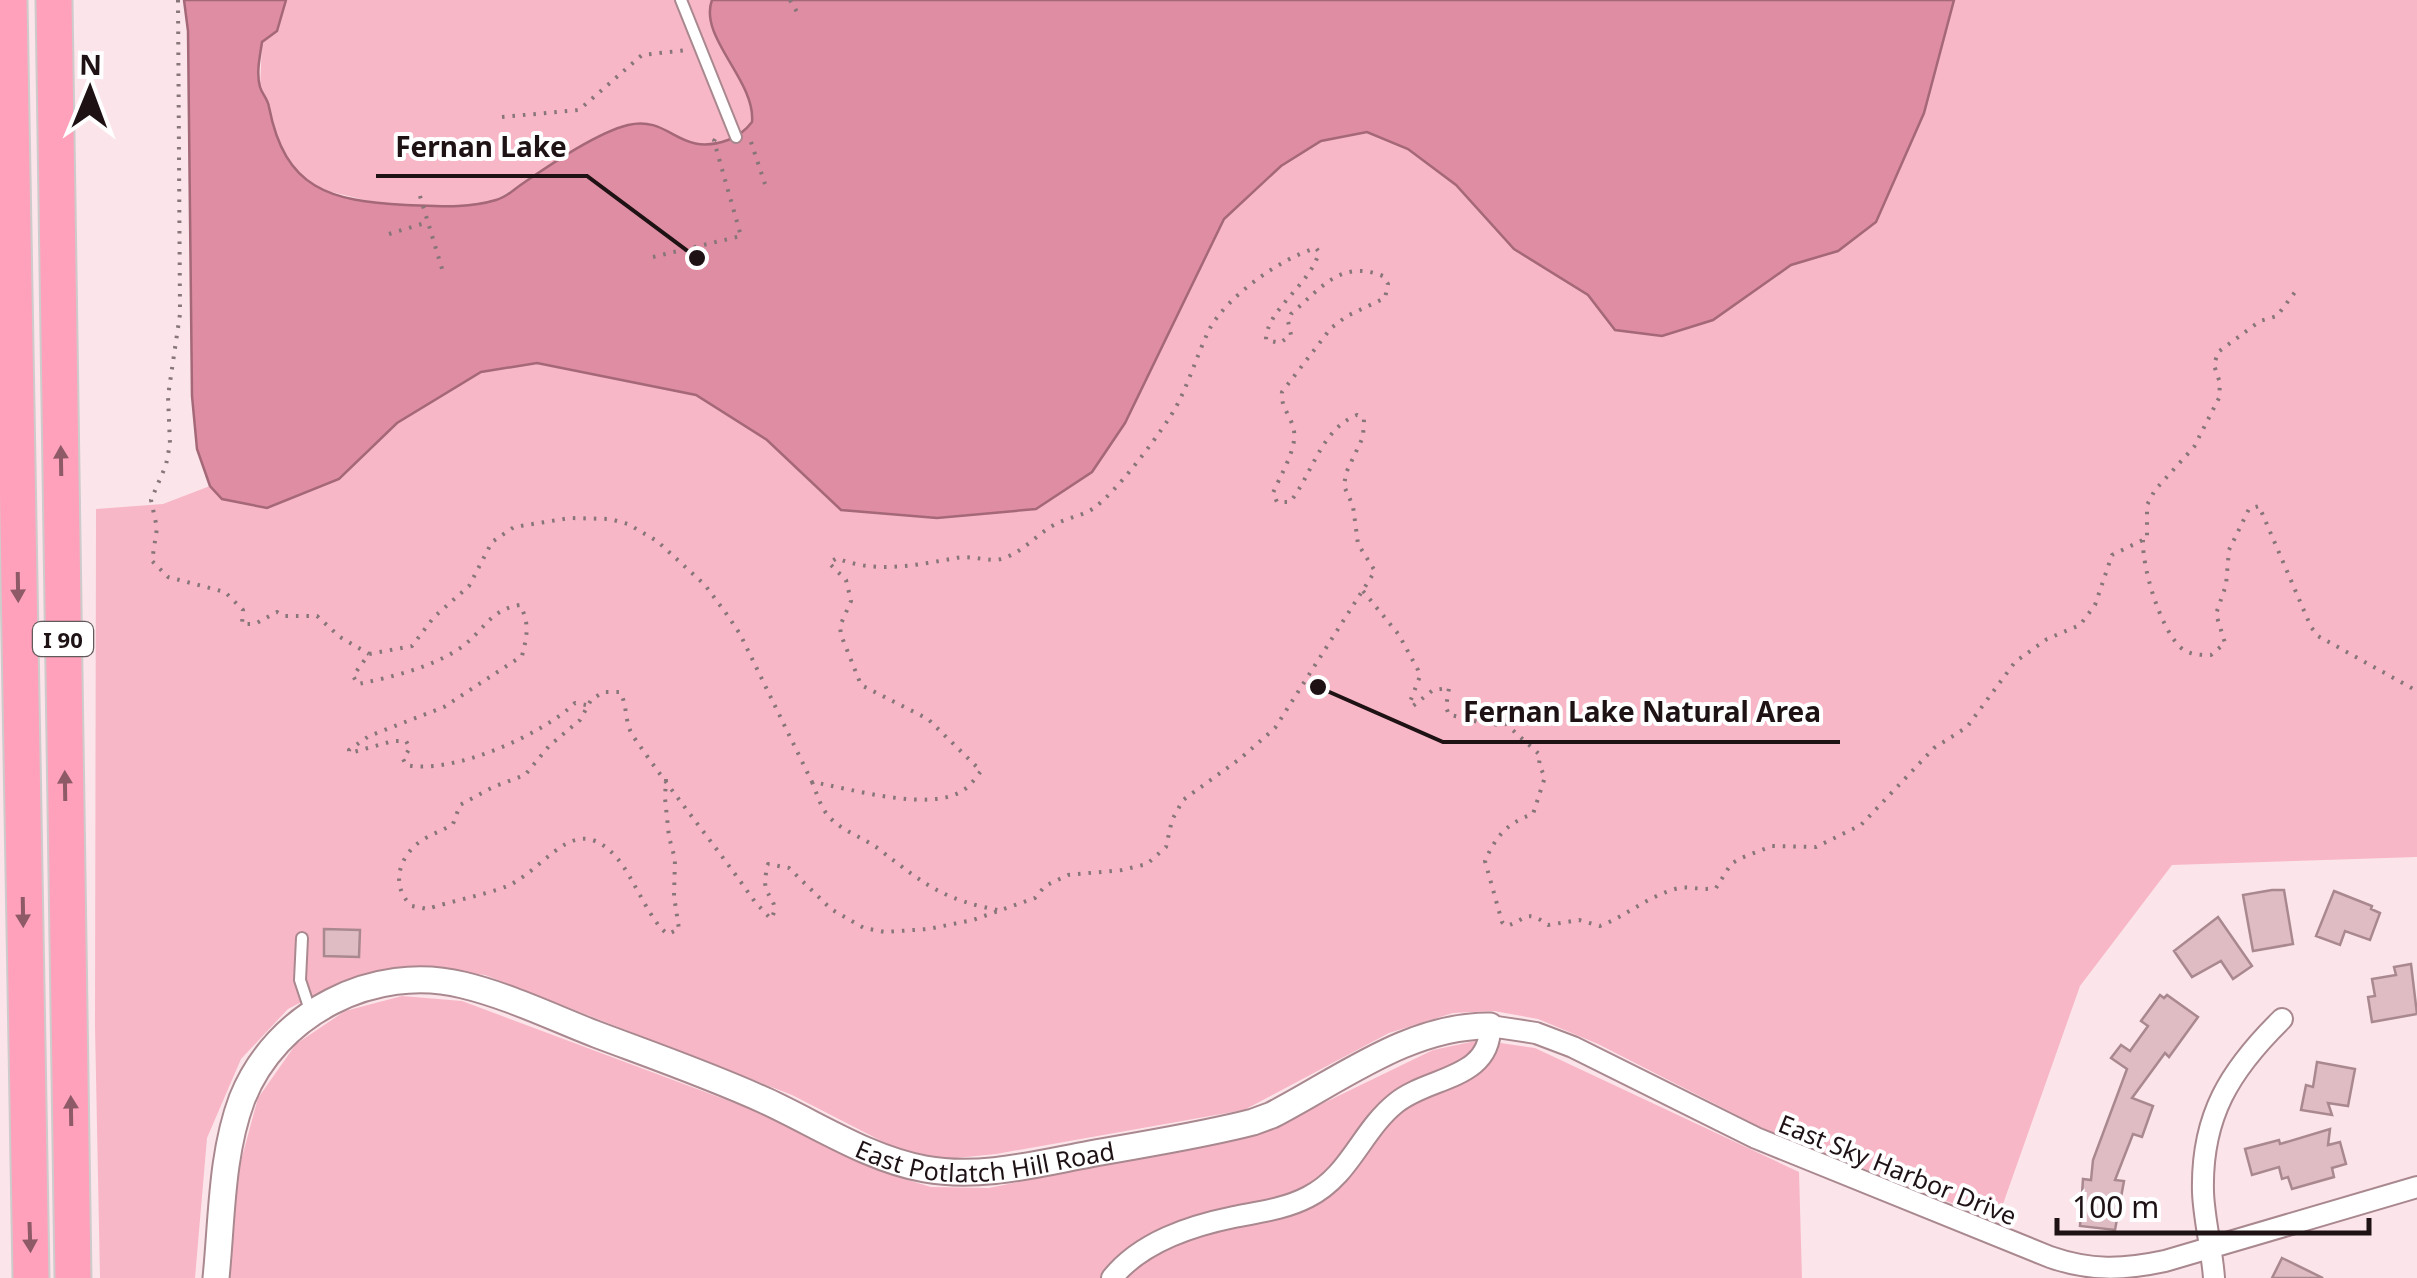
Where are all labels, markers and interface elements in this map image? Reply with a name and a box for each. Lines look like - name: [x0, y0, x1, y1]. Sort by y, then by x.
- north arrow: [40, 40, 140, 140]
- text: N: [79, 45, 102, 83]
- callout: Fernan Lake: [376, 118, 587, 176]
- text: Fernan Lake: [395, 127, 567, 165]
- one-way arrow: [52, 444, 68, 476]
- one-way arrow: [10, 572, 26, 604]
- road number: I 90: [33, 622, 93, 656]
- callout: Fernan Lake Natural Area: [1443, 684, 1840, 742]
- text: Fernan Lake Natural Area: [1463, 692, 1821, 730]
- one-way arrow: [57, 769, 73, 801]
- one-way arrow: [15, 897, 31, 929]
- one-way arrow: [63, 1094, 79, 1126]
- street label: East Sky Harbor Drive: [1774, 1106, 2022, 1232]
- street label: East Potlatch Hill Road: [850, 1131, 1117, 1189]
- scale bar: [2057, 1173, 2370, 1235]
- text: 100 m: [2072, 1186, 2159, 1227]
- one-way arrow: [22, 1222, 38, 1254]

